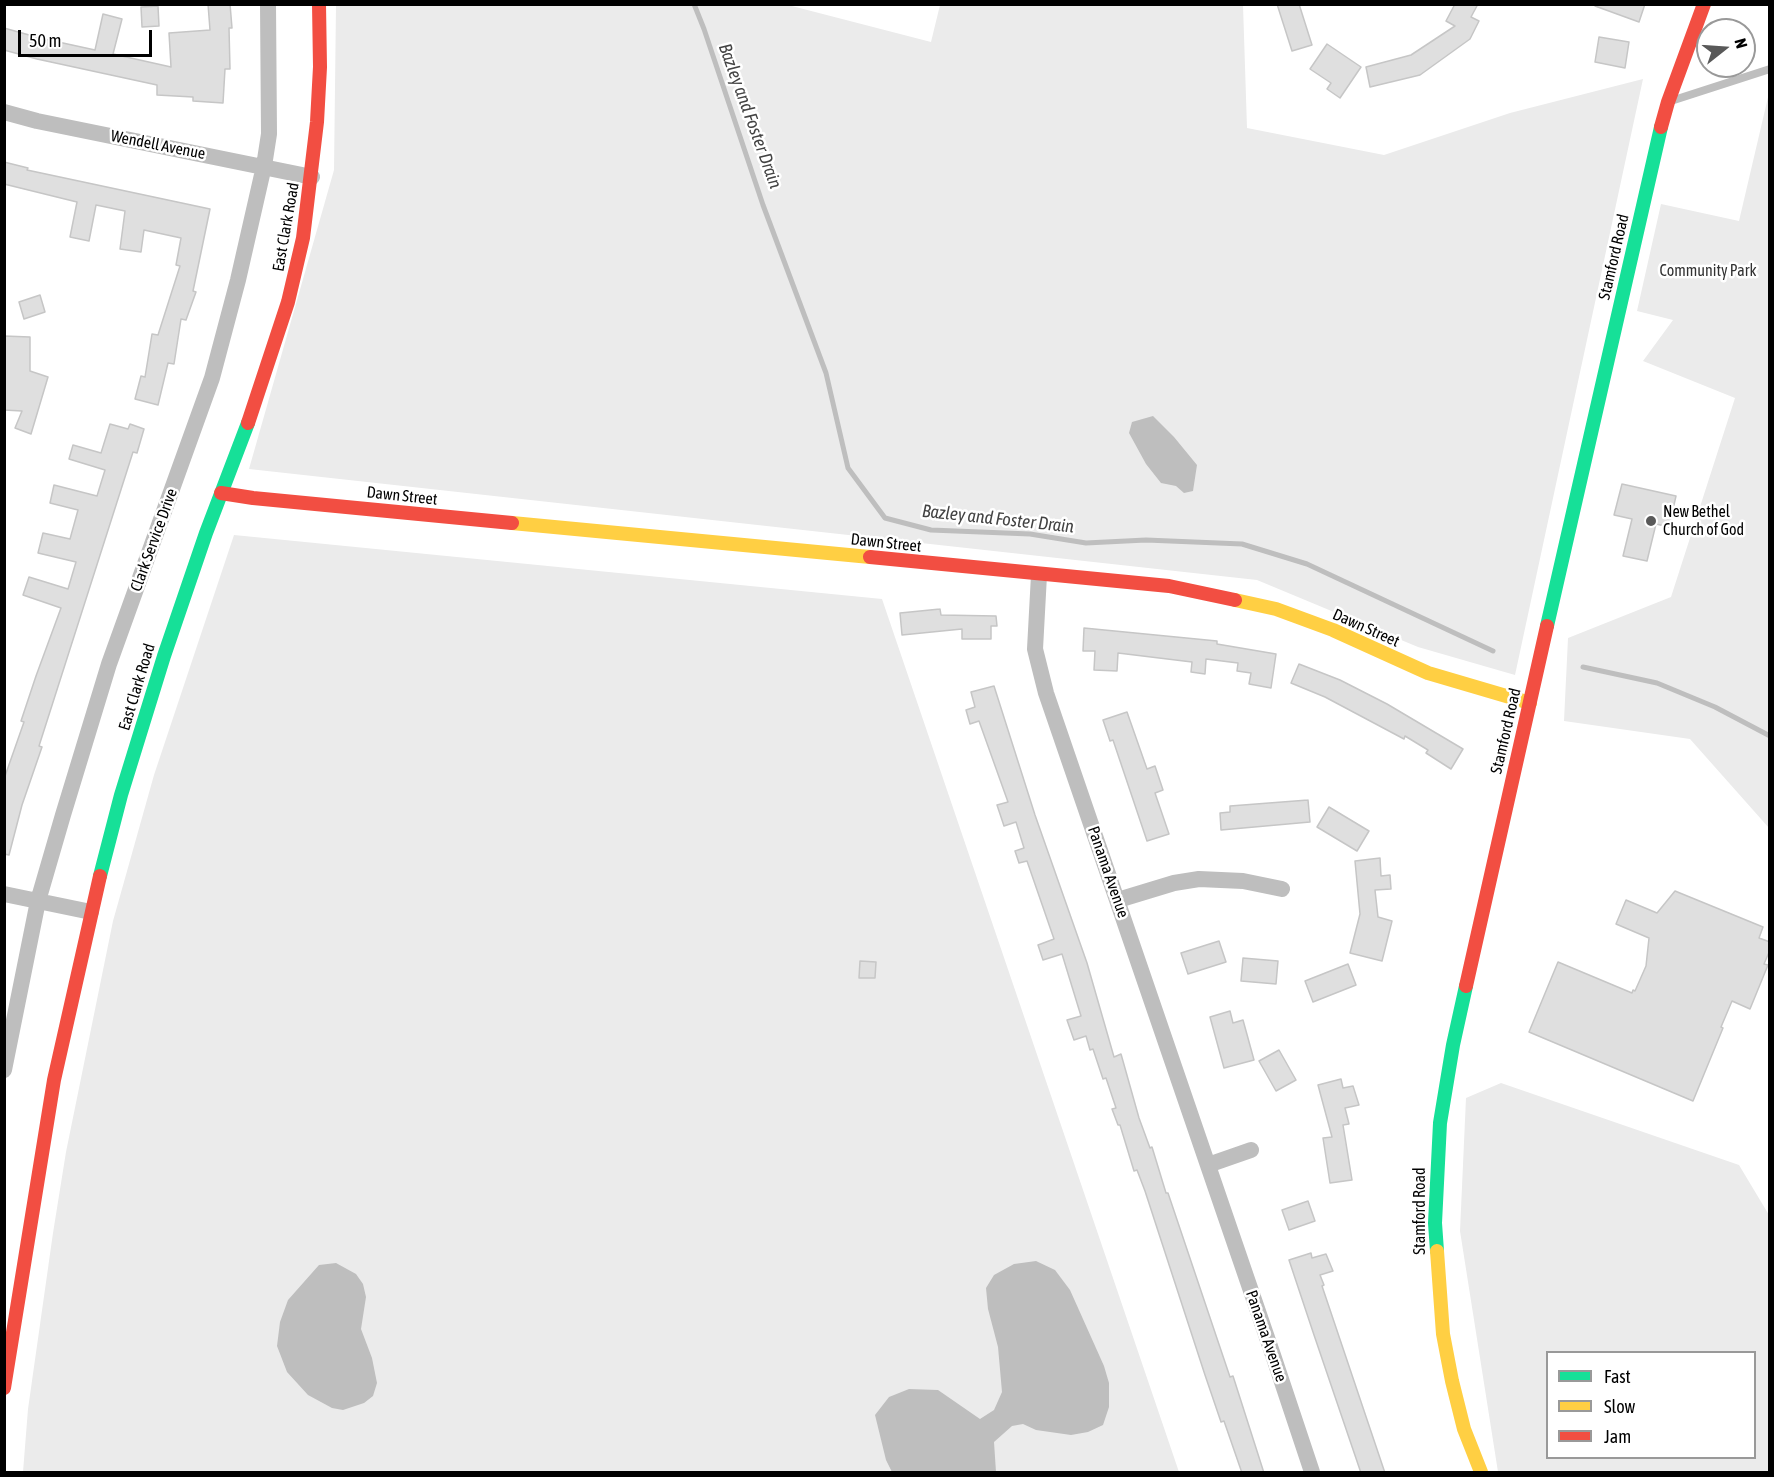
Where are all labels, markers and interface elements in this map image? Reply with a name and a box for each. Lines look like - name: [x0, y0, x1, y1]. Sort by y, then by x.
- scale bar: [21, 18, 154, 56]
- north arrow: [1696, 18, 1756, 78]
- text: 50 m: [29, 30, 61, 51]
- text: N: [1731, 36, 1751, 50]
- water label: Bazley and Foster Drain: [714, 41, 786, 191]
- street label: Wendell Avenue: [109, 126, 207, 164]
- street label: East Clark Road: [269, 181, 303, 273]
- street label: Stamford Road: [1595, 212, 1633, 302]
- park label: Community Park: [1659, 261, 1757, 281]
- street label: Dawn Street: [366, 483, 438, 509]
- street label: Clark Service Drive: [126, 486, 182, 594]
- water label: Bazley and Foster Drain: [921, 500, 1075, 538]
- place label: New Bethel Church of God: [1663, 502, 1744, 540]
- marker: New Bethel Church of God: [1644, 514, 1658, 528]
- street label: Dawn Street: [850, 530, 922, 556]
- street label: Dawn Street: [1330, 605, 1402, 651]
- street label: East Clark Road: [115, 641, 159, 733]
- street label: Stamford Road: [1487, 686, 1525, 776]
- street label: Panama Avenue: [1083, 824, 1133, 920]
- street label: Stamford Road: [1410, 1167, 1430, 1255]
- street label: Panama Avenue: [1241, 1288, 1291, 1384]
- legend: [1546, 1351, 1756, 1459]
- text: Fast: [1604, 1366, 1631, 1387]
- text: Slow: [1604, 1396, 1635, 1417]
- text: Jam: [1604, 1426, 1631, 1447]

